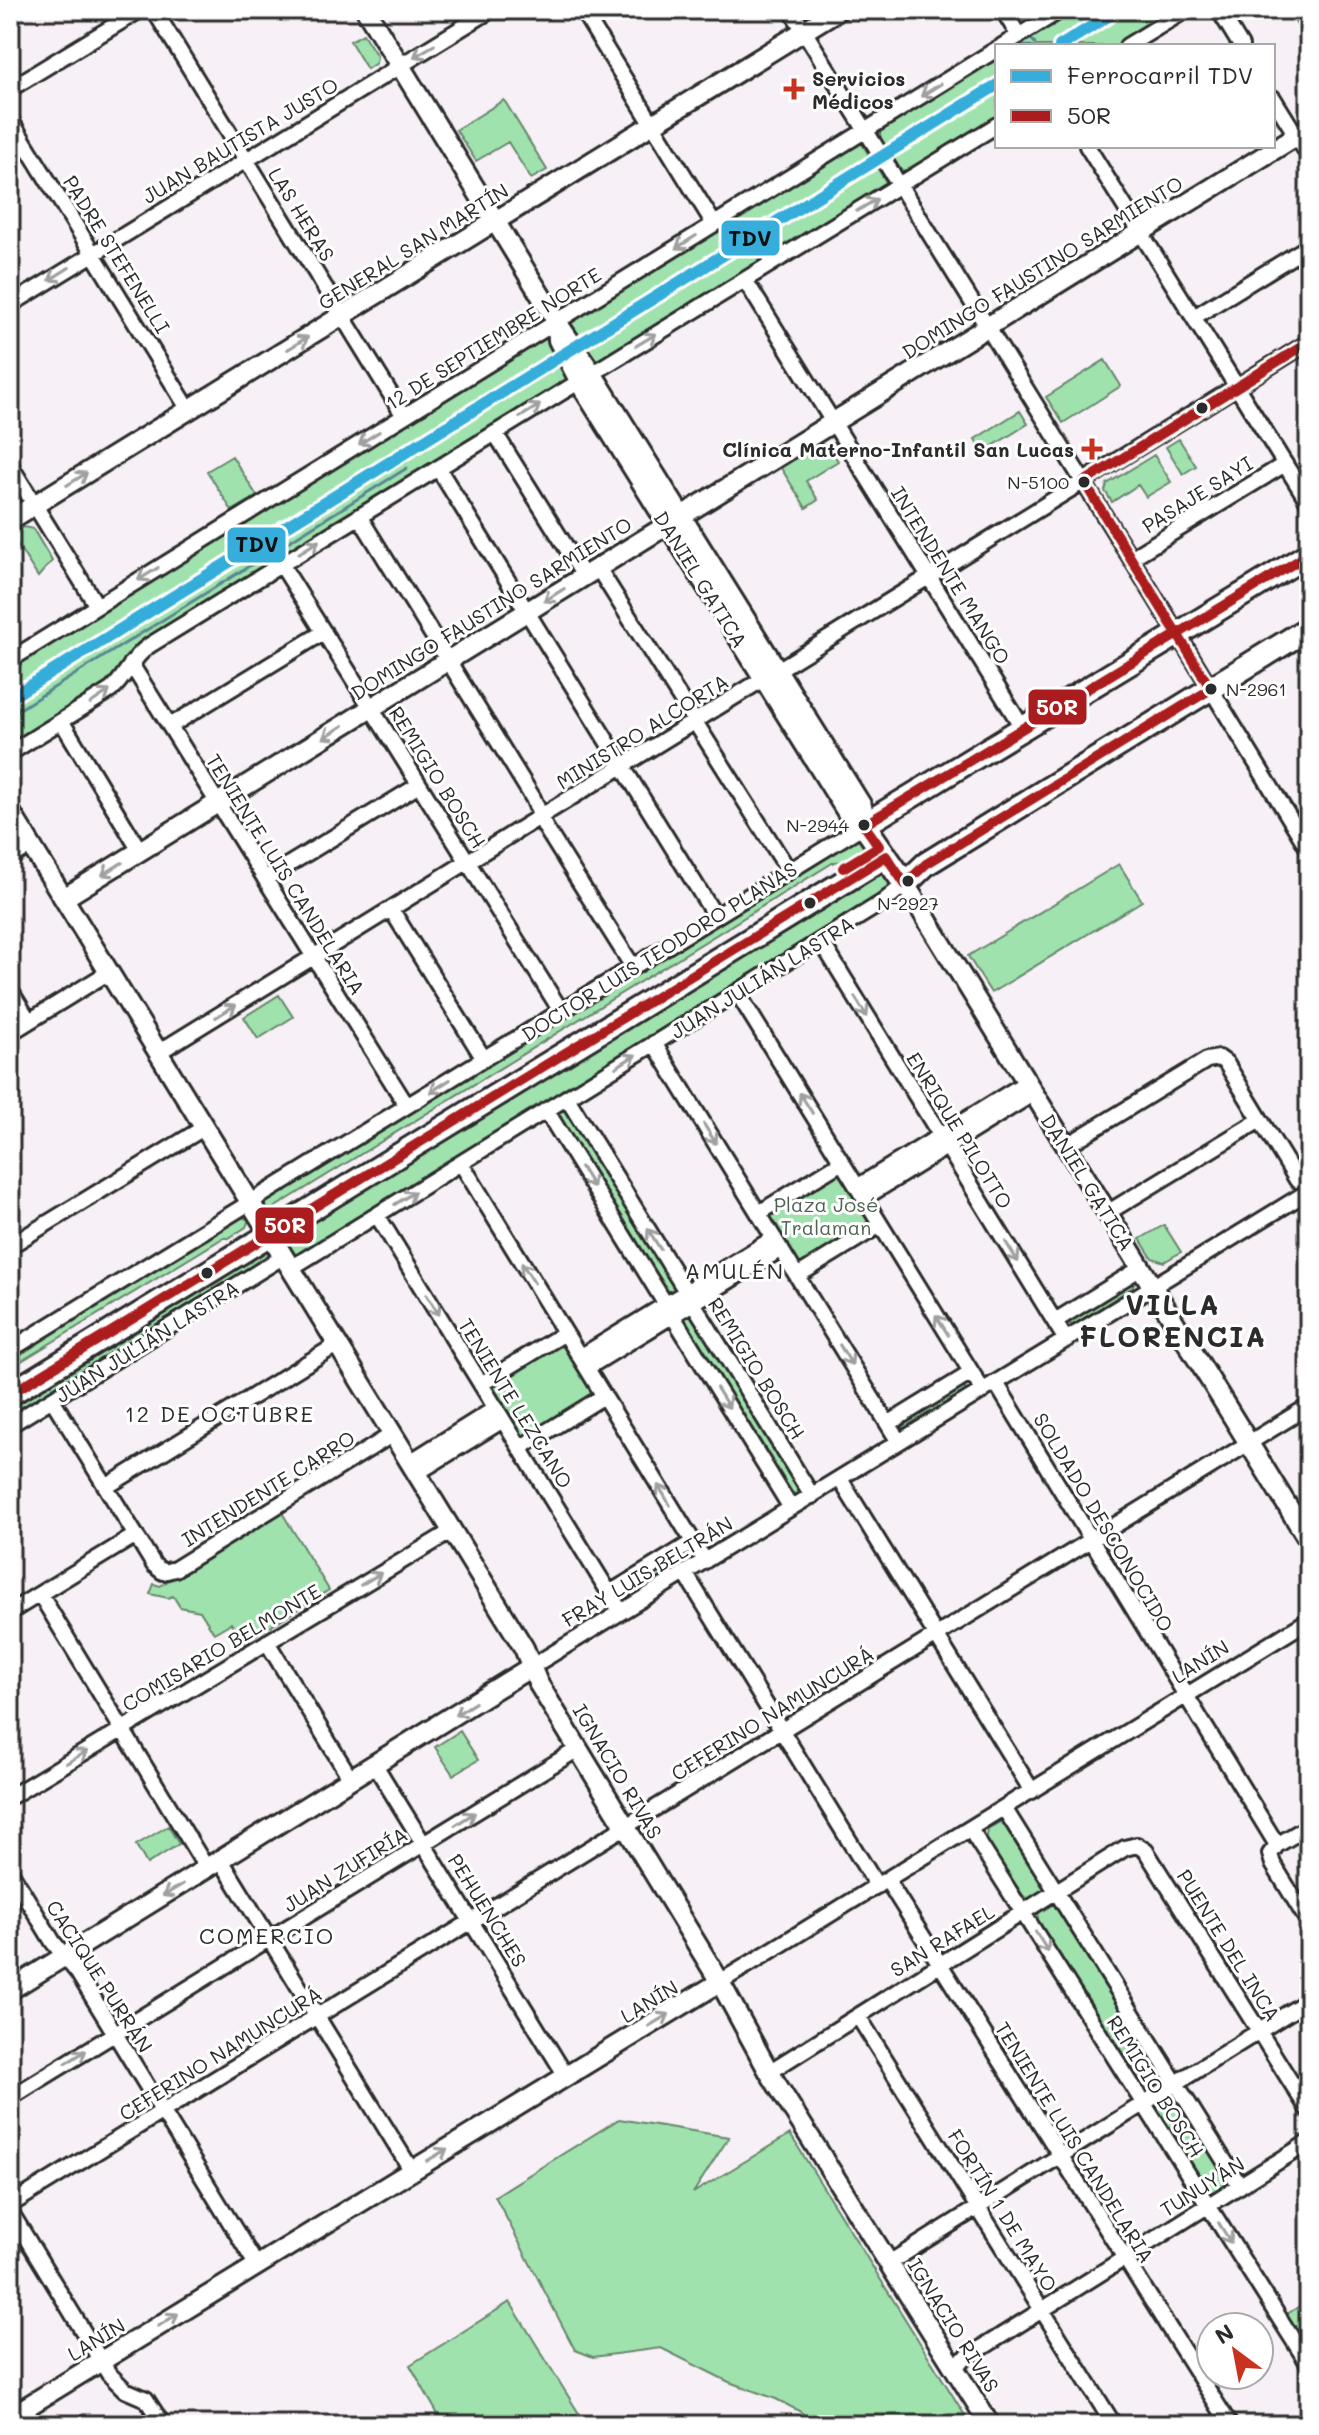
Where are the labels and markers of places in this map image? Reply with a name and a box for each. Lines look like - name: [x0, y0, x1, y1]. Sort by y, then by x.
- place label: Servicios Médicos: [812, 65, 905, 114]
- marker: Servicios Médicos: [783, 78, 805, 100]
- unlabelled marker: [1194, 400, 1210, 416]
- place label: Clínica Materno-Infantil San Lucas: [722, 436, 1074, 462]
- marker: Clínica Materno-Infantil San Lucas: [1081, 438, 1103, 460]
- place label: N-5100: [1007, 470, 1069, 494]
- marker: N-5100: [1076, 474, 1092, 490]
- place label: N-2961: [1226, 677, 1286, 701]
- marker: N-2961: [1203, 681, 1219, 697]
- place label: N-2944: [786, 813, 849, 837]
- marker: N-2944: [856, 817, 872, 833]
- marker: N-2927: [900, 873, 916, 889]
- place label: N-2927: [877, 891, 939, 915]
- unlabelled marker: [802, 895, 818, 911]
- unlabelled marker: [199, 1265, 215, 1281]

